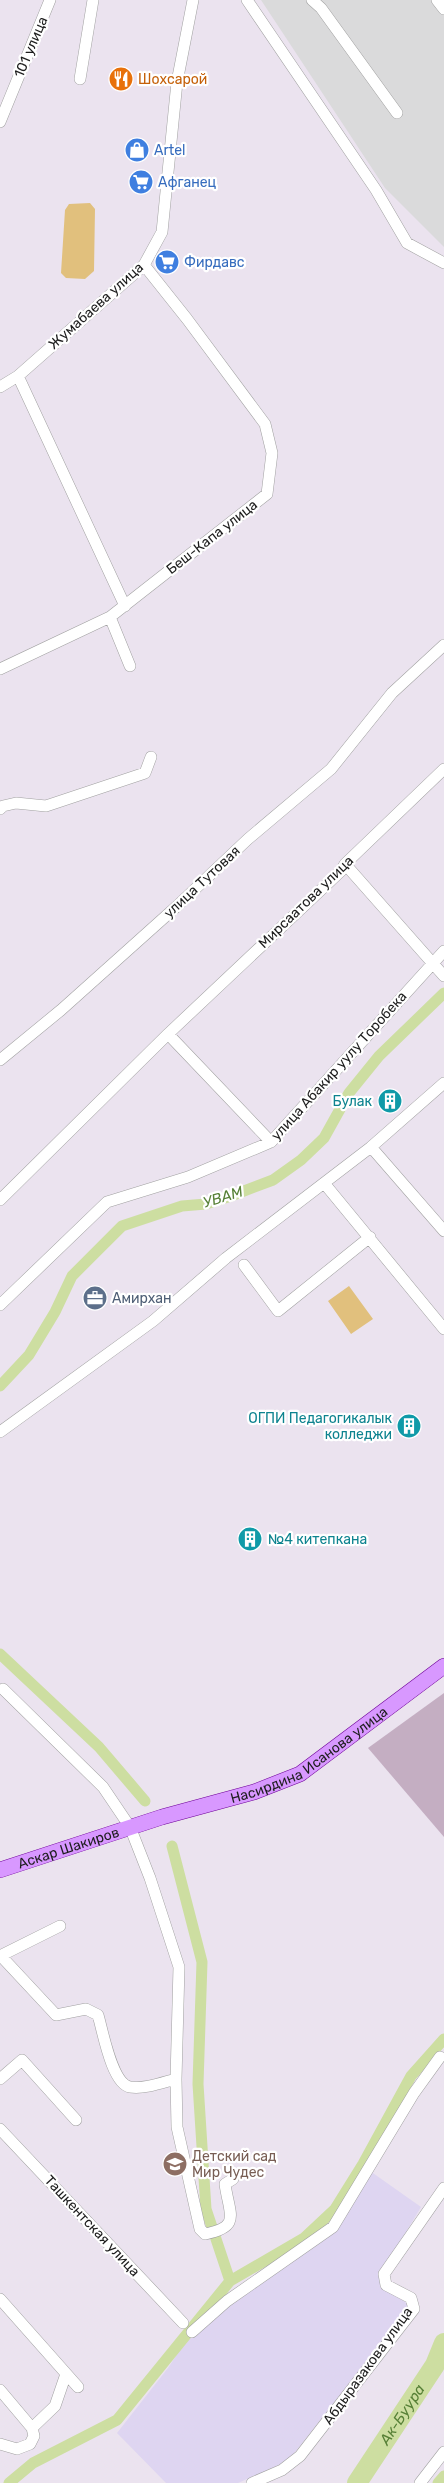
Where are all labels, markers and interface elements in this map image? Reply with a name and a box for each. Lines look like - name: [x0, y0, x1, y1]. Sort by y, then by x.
- street label: 101 улица: [11, 14, 51, 80]
- restaurant icon: Шохсарой: [108, 66, 134, 92]
- place label: Шохсарой: [138, 71, 207, 88]
- shop icon: Artel: [124, 137, 150, 163]
- place label: Artel: [154, 142, 185, 159]
- supermarket icon: Афганец: [128, 169, 154, 195]
- place label: Афганец: [158, 174, 217, 191]
- supermarket icon: Фирдавс: [154, 249, 180, 275]
- place label: Фирдавс: [184, 254, 245, 271]
- street label: Жумабаева улица: [45, 259, 147, 353]
- street label: Беш-Капа улица: [163, 496, 261, 578]
- street label: улица Тутовая: [160, 842, 244, 922]
- street label: Мирсаатова улица: [255, 852, 357, 952]
- street label: улица Абакир уулу Торобека: [268, 988, 410, 1144]
- building icon: Булак: [377, 1088, 403, 1114]
- place label: Булак: [332, 1093, 372, 1110]
- water label: УВАМ: [201, 1182, 245, 1212]
- office icon: Амирхан: [82, 1285, 108, 1311]
- place label: Амирхан: [112, 1290, 172, 1307]
- place label: ОГПИ Педагогикалык колледжи: [248, 1410, 392, 1443]
- building icon: ОГПИ Педагогикалык колледжи: [396, 1413, 422, 1439]
- building icon: №4 китепкана: [237, 1526, 263, 1552]
- place label: №4 китепкана: [268, 1531, 367, 1548]
- street label: Насирдина Исанова улица: [228, 1703, 391, 1807]
- street label: Аскар Шакиров: [16, 1823, 121, 1872]
- place label: Детский сад Мир Чудес: [192, 2148, 277, 2181]
- school or university icon: Детский сад Мир Чудес: [162, 2151, 188, 2177]
- street label: Ташкентская улица: [41, 2172, 143, 2280]
- street label: Абдыразакова улица: [320, 2304, 416, 2428]
- water label: Ак-Буура: [375, 2381, 429, 2449]

